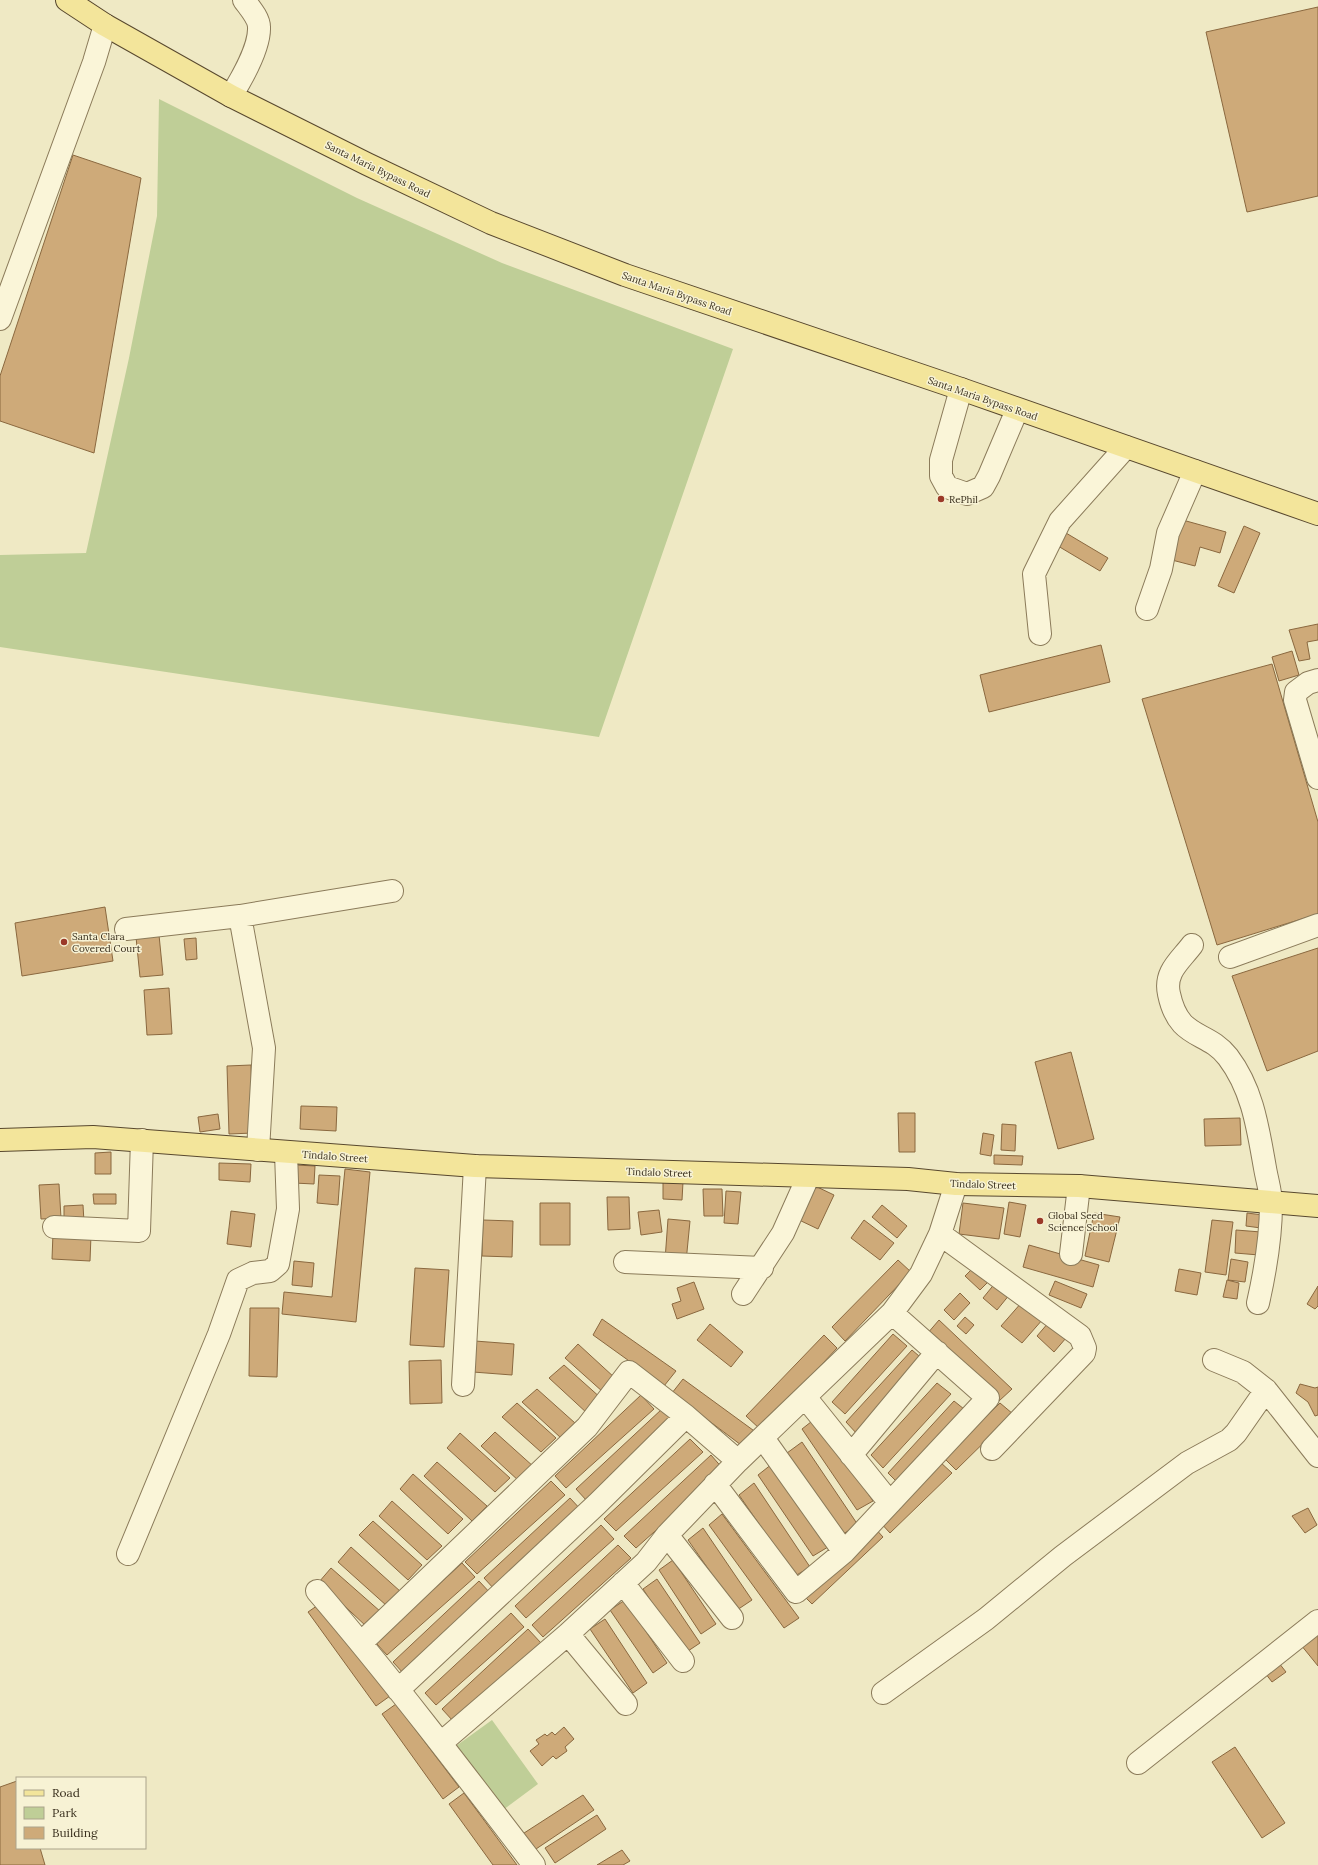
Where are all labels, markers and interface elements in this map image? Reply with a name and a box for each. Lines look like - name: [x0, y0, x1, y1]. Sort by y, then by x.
- street label: Santa Maria Bypass Road: [323, 138, 432, 201]
- street label: Santa Maria Bypass Road: [620, 269, 733, 318]
- street label: Santa Maria Bypass Road: [926, 374, 1039, 423]
- place label: RePhil: [949, 493, 978, 506]
- marker: RePhil: [936, 494, 946, 504]
- place label: Santa Clara Covered Court: [72, 930, 141, 955]
- marker: Santa Clara Covered Court: [59, 937, 69, 947]
- street label: Tindalo Street: [302, 1148, 368, 1165]
- street label: Tindalo Street: [626, 1165, 692, 1180]
- street label: Tindalo Street: [950, 1177, 1016, 1192]
- place label: Global Seed Science School: [1048, 1209, 1118, 1234]
- marker: Global Seed Science School: [1035, 1216, 1045, 1226]
- legend: [16, 1777, 146, 1849]
- text: Road: [52, 1785, 80, 1800]
- text: Park: [52, 1805, 78, 1820]
- text: Building: [52, 1825, 98, 1840]

